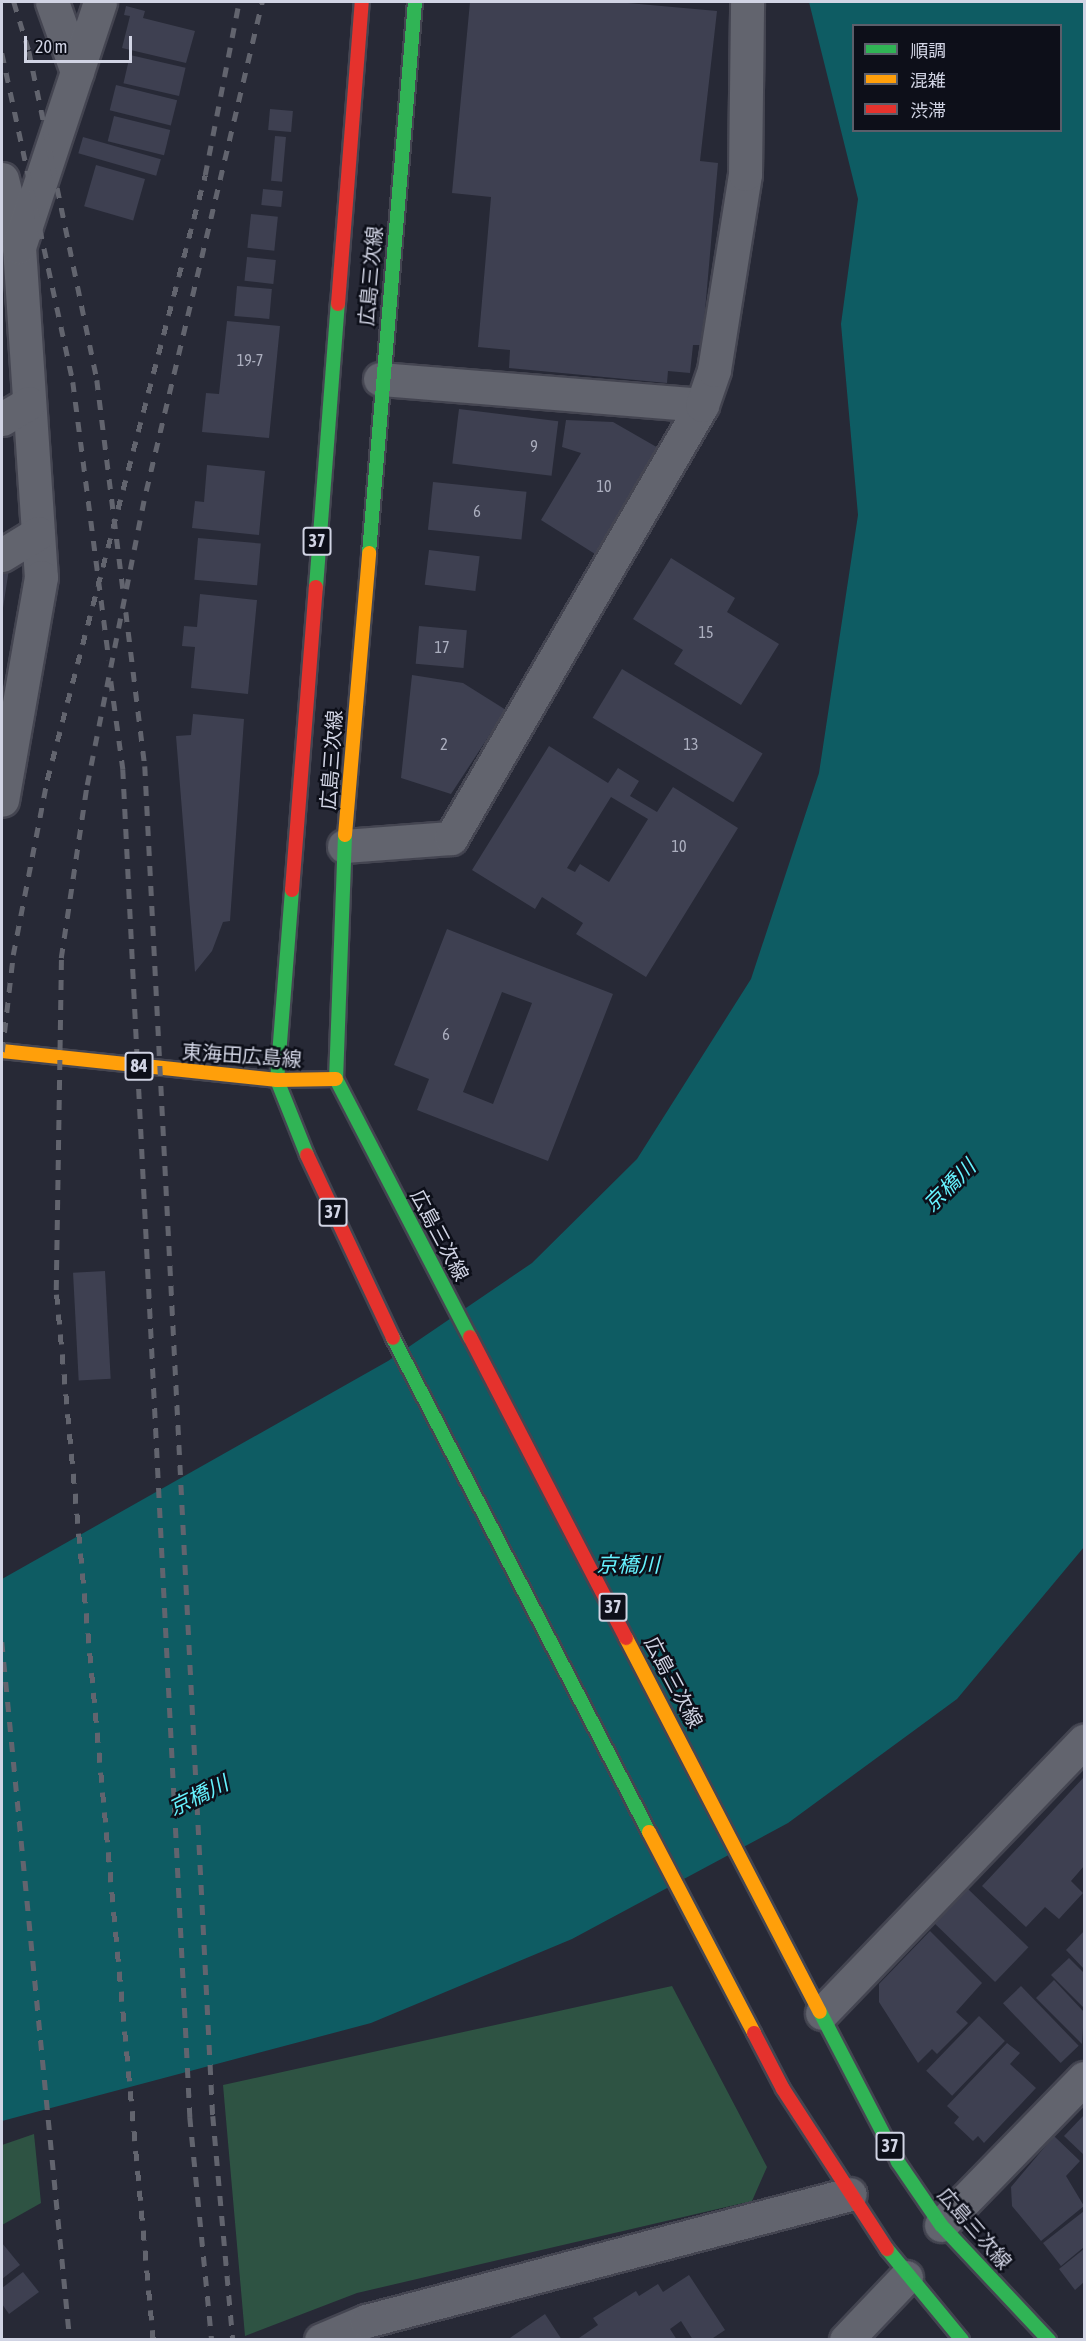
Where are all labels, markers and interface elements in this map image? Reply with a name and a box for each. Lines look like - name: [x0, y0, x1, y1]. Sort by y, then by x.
- scale bar: [27, 24, 135, 62]
- legend: [852, 24, 1062, 132]
- text: 20 m: [35, 36, 67, 57]
- text: 順調: [910, 40, 946, 61]
- text: 混雑: [910, 70, 946, 91]
- text: 渋滞: [910, 100, 946, 121]
- street label: 広島三次線: [354, 225, 386, 327]
- house number: 19-7: [237, 350, 263, 370]
- house number: 9: [530, 436, 538, 456]
- house number: 10: [596, 476, 612, 496]
- house number: 6: [473, 501, 481, 521]
- road number: 37: [302, 526, 332, 556]
- house number: 15: [698, 622, 714, 642]
- house number: 17: [434, 637, 450, 657]
- street label: 広島三次線: [316, 709, 346, 811]
- house number: 2: [440, 734, 448, 754]
- house number: 13: [683, 734, 699, 754]
- house number: 10: [671, 836, 687, 856]
- house number: 6: [442, 1024, 450, 1044]
- street label: 東海田広島線: [181, 1039, 303, 1071]
- road number: 84: [124, 1051, 154, 1081]
- water label: 京橋川: [918, 1154, 980, 1216]
- street label: 広島三次線: [406, 1185, 474, 1285]
- road number: 37: [318, 1197, 348, 1227]
- water label: 京橋川: [597, 1551, 659, 1577]
- road number: 37: [598, 1592, 628, 1622]
- street label: 広島三次線: [640, 1632, 708, 1732]
- water label: 京橋川: [164, 1770, 232, 1820]
- road number: 37: [875, 2131, 905, 2161]
- street label: 広島三次線: [933, 2182, 1017, 2274]

